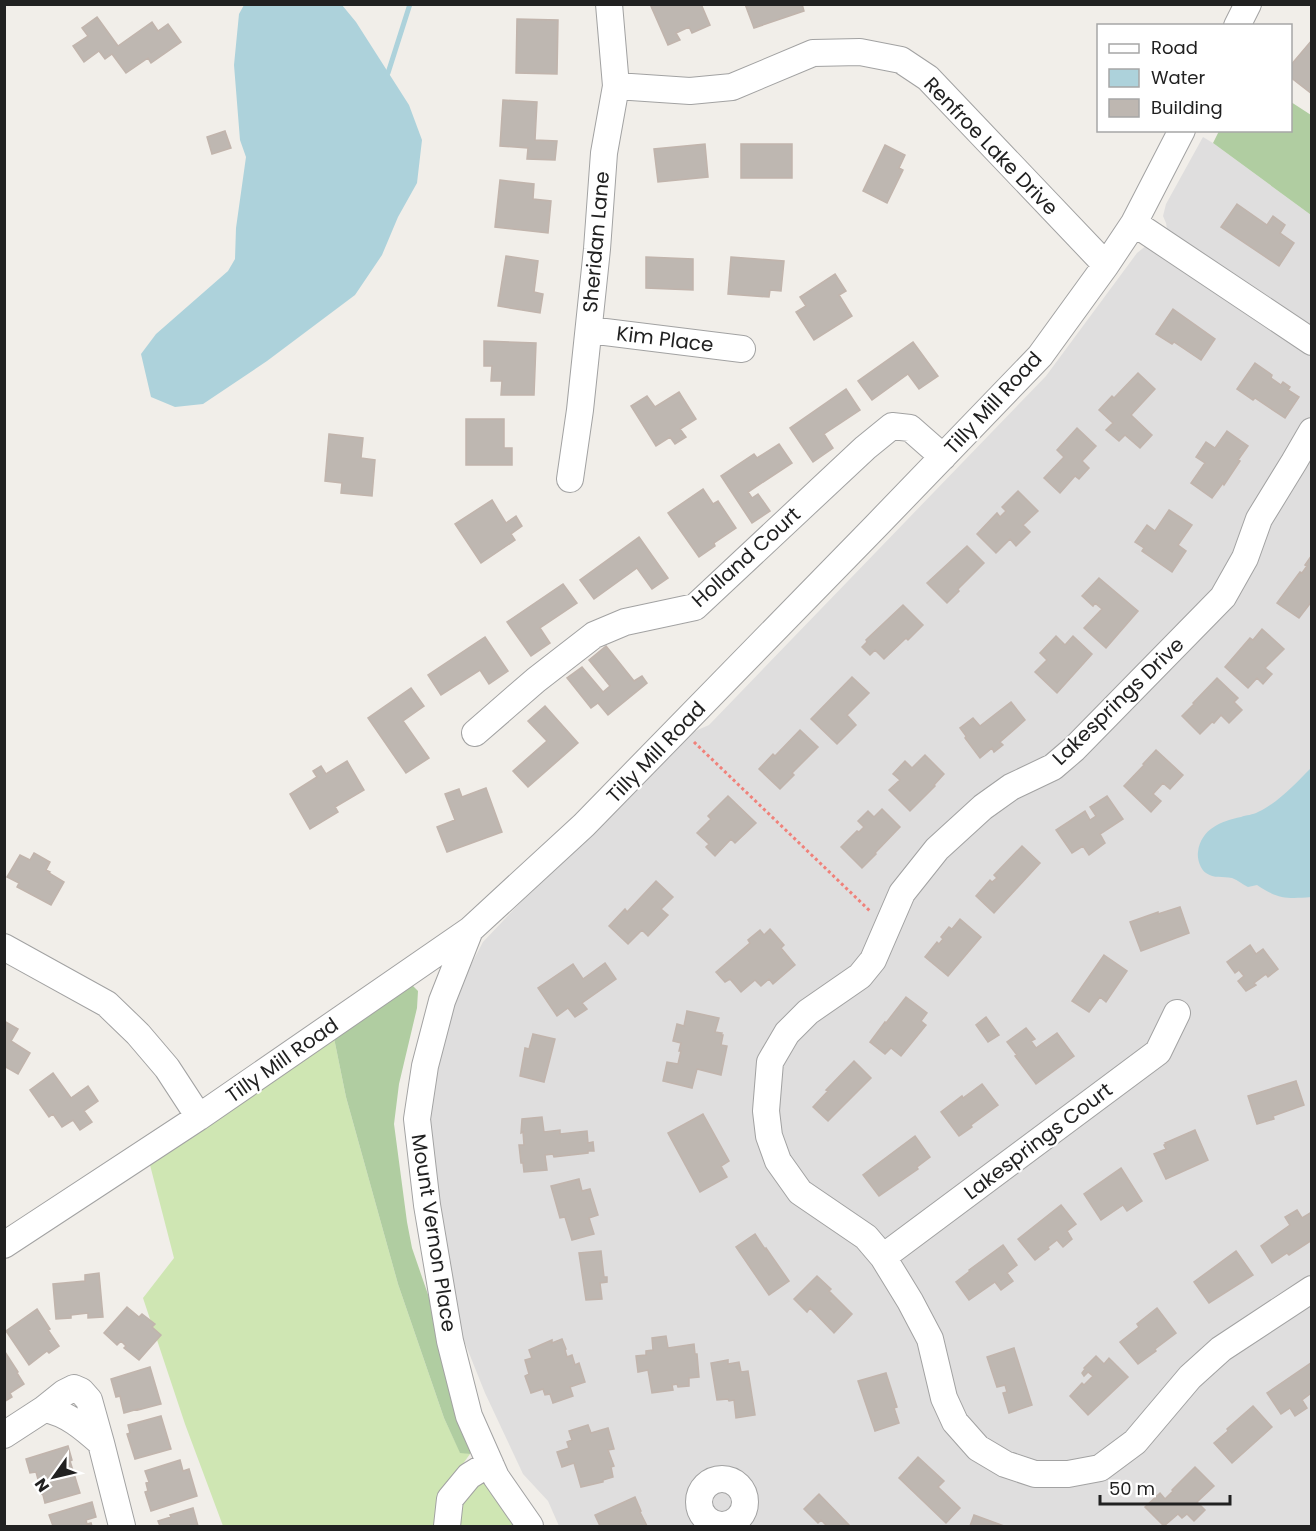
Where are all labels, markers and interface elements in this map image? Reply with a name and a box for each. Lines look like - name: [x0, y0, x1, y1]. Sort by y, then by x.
- legend: [1097, 24, 1292, 132]
- text: Road: [1151, 35, 1198, 60]
- text: Water: [1151, 65, 1205, 90]
- street label: Renfroe Lake Drive: [918, 71, 1064, 221]
- text: Building: [1151, 95, 1223, 120]
- street label: Sheridan Lane: [576, 170, 616, 314]
- street label: Kim Place: [615, 319, 715, 359]
- street label: Tilly Mill Road: [938, 345, 1048, 461]
- street label: Holland Court: [686, 501, 806, 613]
- street label: Lakesprings Drive: [1046, 631, 1190, 771]
- street label: Tilly Mill Road: [600, 695, 712, 809]
- street label: Tilly Mill Road: [220, 1011, 344, 1109]
- street label: Lakesprings Court: [958, 1076, 1118, 1206]
- street label: Mount Vernon Place: [405, 1132, 463, 1334]
- north arrow: [24, 1447, 84, 1507]
- scale bar: [1100, 1468, 1230, 1506]
- text: N: [29, 1474, 55, 1497]
- text: 50 m: [1109, 1476, 1155, 1501]

